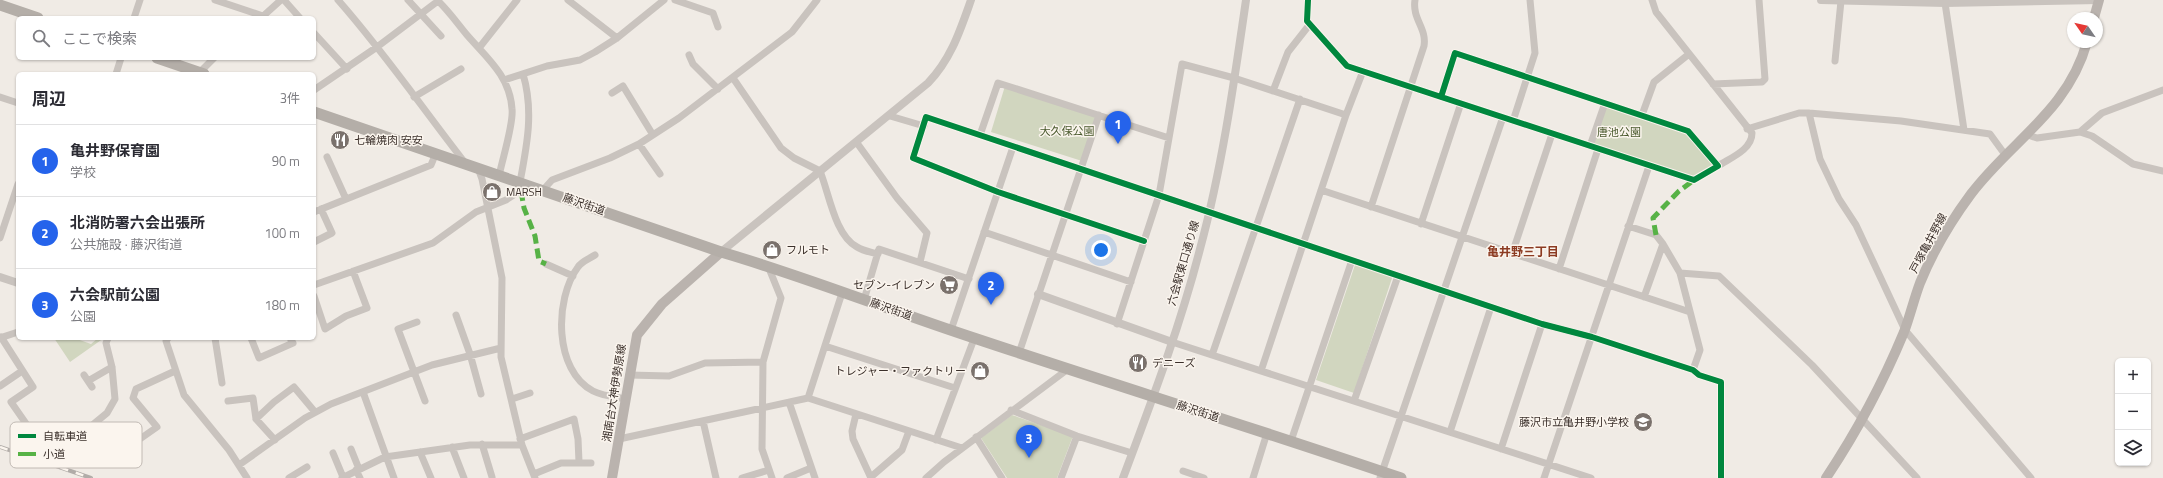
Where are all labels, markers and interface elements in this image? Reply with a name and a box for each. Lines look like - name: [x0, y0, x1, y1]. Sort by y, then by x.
- north arrow: [2067, 12, 2103, 48]
- search box: [16, 16, 316, 60]
- icon: search: [30, 27, 52, 49]
- text: ここで検索: [62, 27, 137, 50]
- text: 周辺: [32, 86, 66, 112]
- text: 3件: [280, 88, 300, 108]
- pin: 1: [1105, 111, 1131, 144]
- park label: 大久保公園: [1040, 123, 1095, 139]
- park label: 唐池公園: [1597, 124, 1641, 140]
- restaurant icon: 七輪焼肉 安安: [329, 129, 351, 151]
- place label: 七輪焼肉 安安: [354, 132, 422, 148]
- text: 亀井野保育園: [70, 139, 160, 162]
- text: 1: [41, 151, 49, 171]
- text: 90 m: [272, 151, 300, 171]
- text: 学校: [70, 162, 96, 182]
- shop icon: MARSH: [481, 181, 503, 203]
- place label: MARSH: [506, 184, 542, 200]
- street label: 藤沢街道: [561, 189, 607, 219]
- street label: 戸塚亀井野線: [1905, 210, 1951, 276]
- text: 北消防署六会出張所: [70, 211, 205, 234]
- street label: 六会駅東口通り線: [1163, 218, 1203, 308]
- text: 2: [41, 223, 49, 243]
- text: 100 m: [264, 223, 300, 243]
- text: 公共施設 · 藤沢街道: [70, 234, 183, 254]
- shop icon: フルモト: [761, 239, 783, 261]
- your location: [1091, 240, 1111, 260]
- place label: フルモト: [786, 242, 830, 258]
- district label: 亀井野三丁目: [1487, 242, 1559, 261]
- pin: 2: [978, 272, 1004, 305]
- supermarket icon: セブン-イレブン: [938, 274, 960, 296]
- place label: セブン-イレブン: [853, 277, 935, 293]
- text: 六会駅前公園: [70, 283, 160, 306]
- street label: 藤沢街道: [868, 294, 914, 324]
- text: 3: [41, 295, 49, 315]
- text: 180 m: [264, 295, 300, 315]
- text: 公園: [70, 306, 96, 326]
- street label: 湘南台大神伊勢原線: [598, 343, 630, 443]
- restaurant icon: デニーズ: [1127, 352, 1149, 374]
- place label: デニーズ: [1152, 355, 1195, 371]
- map controls: [2115, 358, 2151, 466]
- button: +: [2115, 358, 2151, 394]
- shop icon: トレジャー・ファクトリー: [969, 360, 991, 382]
- place label: トレジャー・ファクトリー: [835, 363, 966, 379]
- button: −: [2115, 394, 2151, 430]
- street label: 藤沢街道: [1175, 397, 1221, 425]
- school or university icon: 藤沢市立亀井野小学校: [1632, 411, 1654, 433]
- place label: 藤沢市立亀井野小学校: [1519, 414, 1629, 430]
- legend: [10, 422, 142, 468]
- pin: 3: [1016, 425, 1042, 458]
- text: 自転車道: [43, 428, 87, 444]
- button: layers: [2115, 430, 2151, 466]
- text: 小道: [43, 446, 65, 462]

